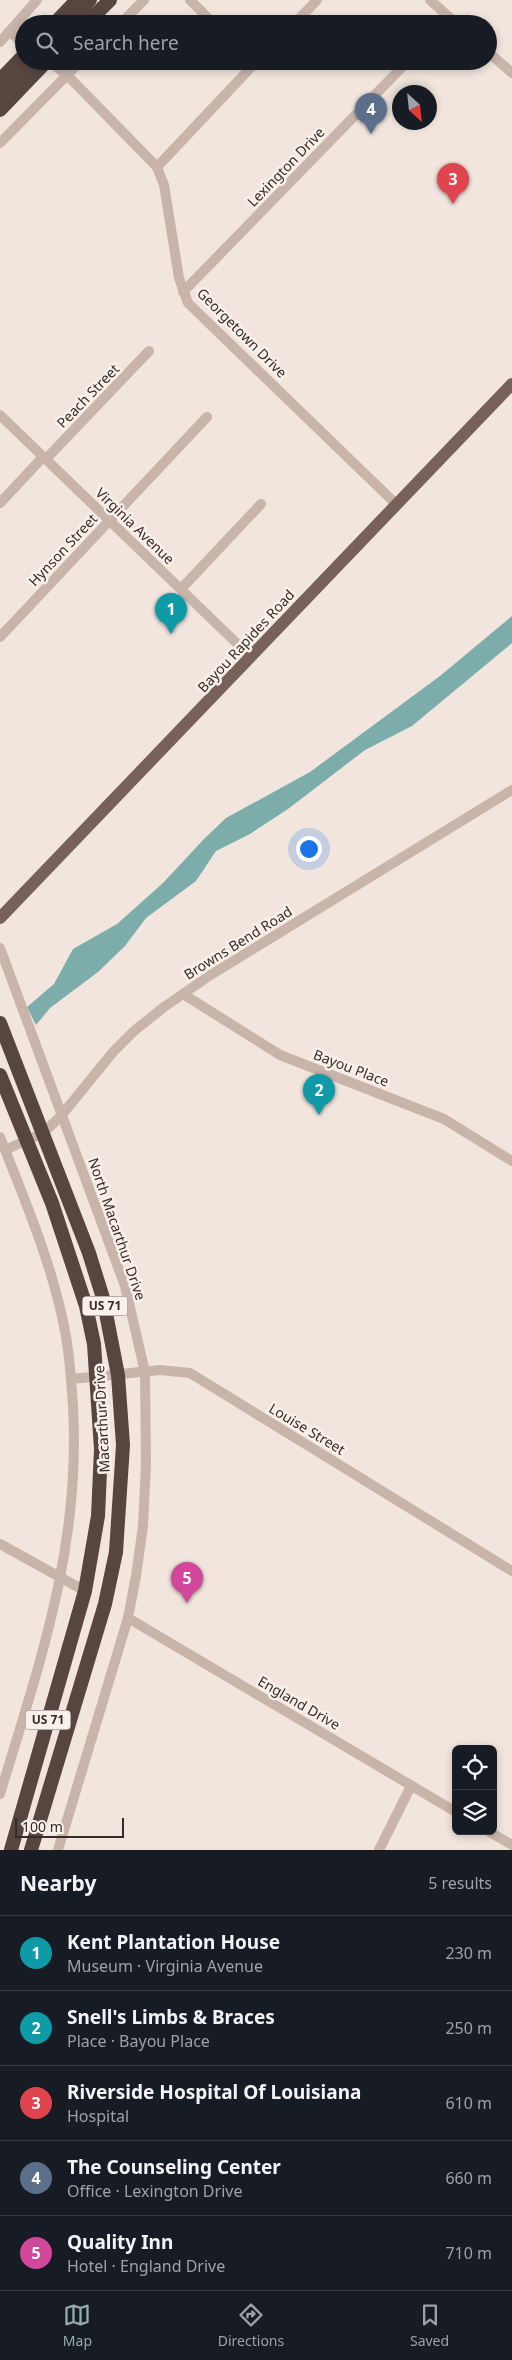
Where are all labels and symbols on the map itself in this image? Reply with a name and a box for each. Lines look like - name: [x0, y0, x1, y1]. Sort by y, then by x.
- north arrow: [392, 85, 437, 130]
- pin: 4: [355, 93, 387, 134]
- street label: Lexington Drive: [243, 123, 329, 211]
- pin: 3: [437, 163, 469, 204]
- street label: Georgetown Drive: [193, 284, 292, 382]
- street label: Peach Street: [52, 359, 123, 432]
- street label: Virginia Avenue: [92, 483, 179, 568]
- street label: Hynson Street: [24, 509, 101, 590]
- street label: Bayou Rapides Road: [193, 585, 298, 696]
- pin: 1: [155, 593, 187, 634]
- your location: [296, 836, 322, 862]
- street label: Browns Bend Road: [180, 902, 295, 984]
- street label: Bayou Place: [311, 1044, 392, 1091]
- pin: 2: [303, 1074, 335, 1115]
- street label: North Macarthur Drive: [84, 1155, 151, 1303]
- road number: US 71: [82, 1296, 128, 1315]
- street label: Macarthur Drive: [89, 1365, 114, 1473]
- street label: Louise Street: [266, 1398, 349, 1459]
- pin: 5: [171, 1562, 203, 1603]
- street label: England Drive: [255, 1671, 344, 1734]
- road number: US 71: [26, 1710, 70, 1730]
- scale bar: [15, 1815, 124, 1838]

